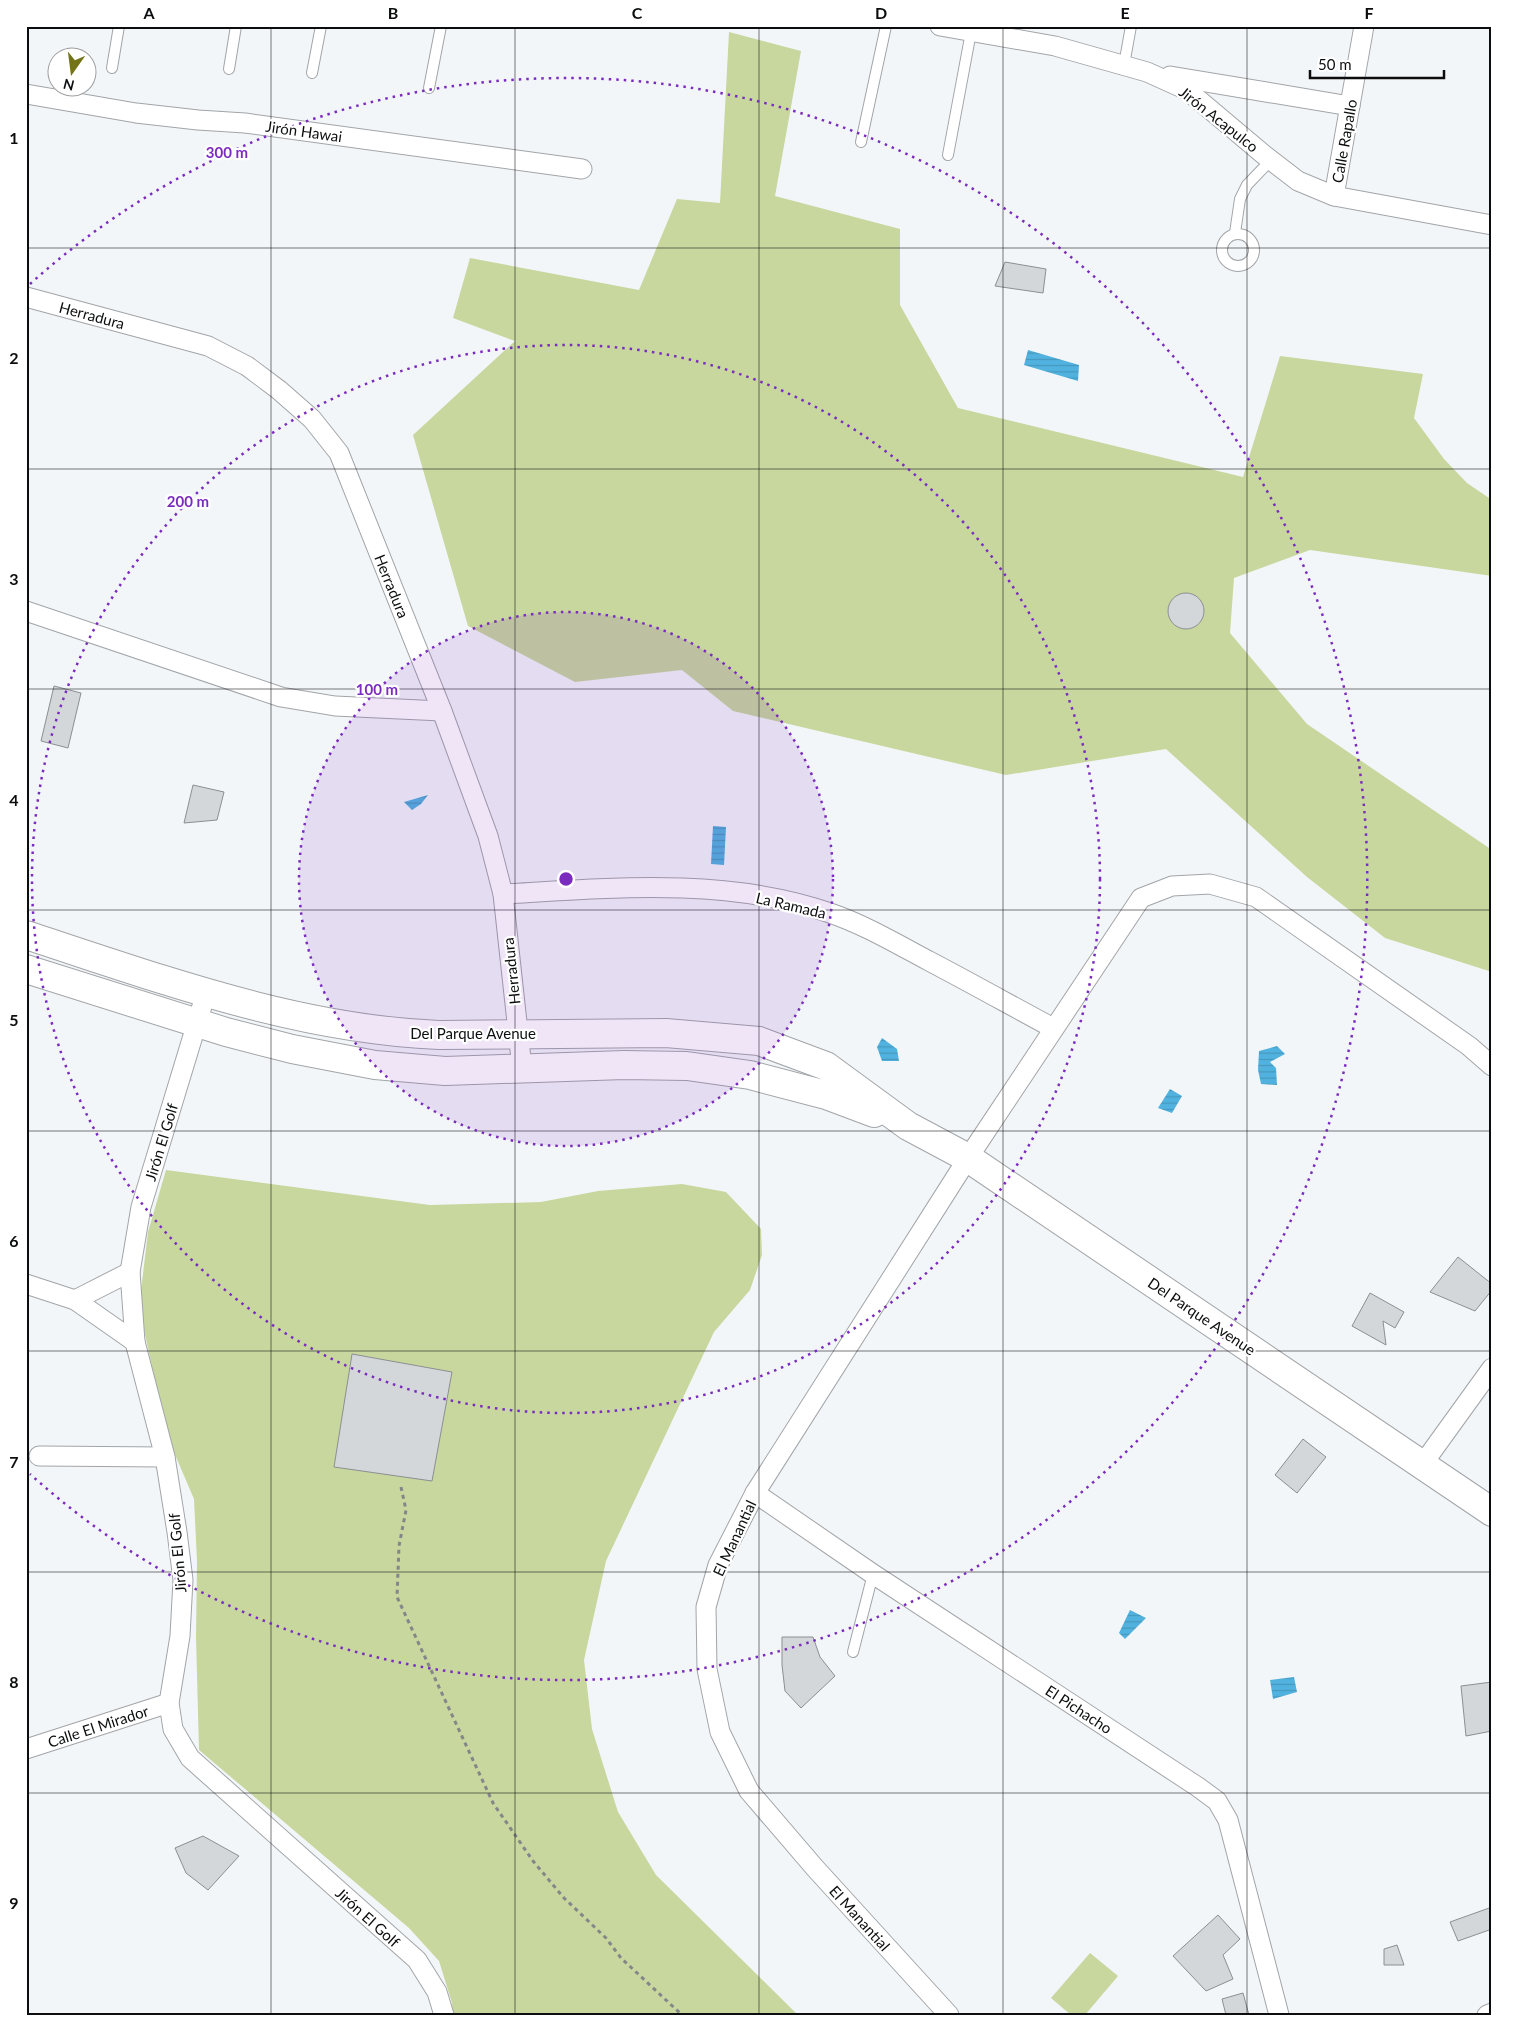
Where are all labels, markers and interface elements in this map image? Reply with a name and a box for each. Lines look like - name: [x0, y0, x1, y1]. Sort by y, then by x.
- text: A: [142, 3, 155, 22]
- text: B: [388, 3, 398, 22]
- text: C: [632, 3, 643, 22]
- text: D: [875, 3, 887, 22]
- text: E: [1120, 3, 1130, 22]
- text: F: [1364, 3, 1374, 22]
- north arrow: [48, 48, 98, 98]
- scale bar: [1310, 48, 1444, 80]
- text: 50 m: [1318, 55, 1352, 73]
- text: N: [61, 76, 76, 95]
- street label: Jirón Acapulco: [1176, 82, 1262, 156]
- street label: Calle Rapallo: [1328, 98, 1360, 184]
- street label: Jirón Hawai: [265, 117, 343, 145]
- text: 1: [9, 128, 19, 147]
- text: 300 m: [206, 143, 248, 161]
- street label: Herradura: [57, 298, 127, 332]
- text: 2: [9, 348, 19, 367]
- text: 200 m: [167, 492, 209, 510]
- street label: Herradura: [371, 552, 413, 620]
- text: 3: [9, 569, 19, 588]
- text: 100 m: [356, 680, 398, 698]
- text: 4: [9, 790, 19, 809]
- centre of rings: [557, 870, 575, 888]
- street label: La Ramada: [754, 888, 828, 922]
- street label: Herradura: [499, 937, 523, 1005]
- text: 5: [9, 1010, 19, 1029]
- street label: Del Parque Avenue: [410, 1024, 536, 1042]
- street label: Jirón El Golf: [141, 1100, 181, 1183]
- text: 6: [9, 1231, 19, 1250]
- street label: Del Parque Avenue: [1145, 1273, 1259, 1359]
- text: 7: [9, 1452, 19, 1471]
- street label: El Manantial: [709, 1497, 759, 1579]
- street label: Jirón El Golf: [164, 1512, 189, 1594]
- text: 8: [9, 1672, 19, 1691]
- street label: El Pichacho: [1042, 1681, 1116, 1737]
- street label: Calle El Mirador: [45, 1701, 151, 1751]
- street label: El Manantial: [826, 1882, 894, 1954]
- street label: Jirón El Golf: [332, 1884, 404, 1951]
- text: 9: [9, 1893, 19, 1912]

